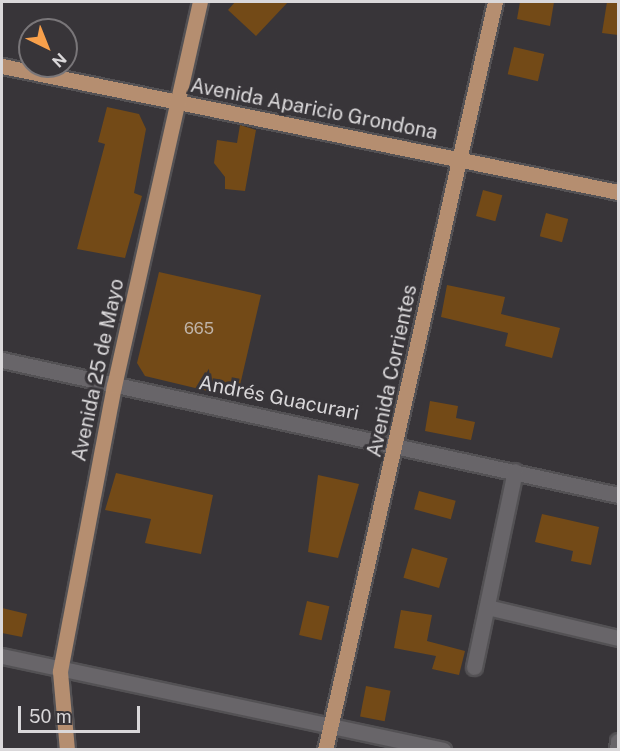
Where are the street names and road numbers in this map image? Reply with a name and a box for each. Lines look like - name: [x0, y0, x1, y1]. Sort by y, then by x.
- street label: Avenida Aparicio Grondona: [188, 73, 440, 145]
- street label: Avenida 25 de Mayo: [67, 276, 129, 464]
- street label: Avenida Corrientes: [362, 283, 422, 459]
- street label: Andrés Guacurari: [197, 371, 361, 425]

